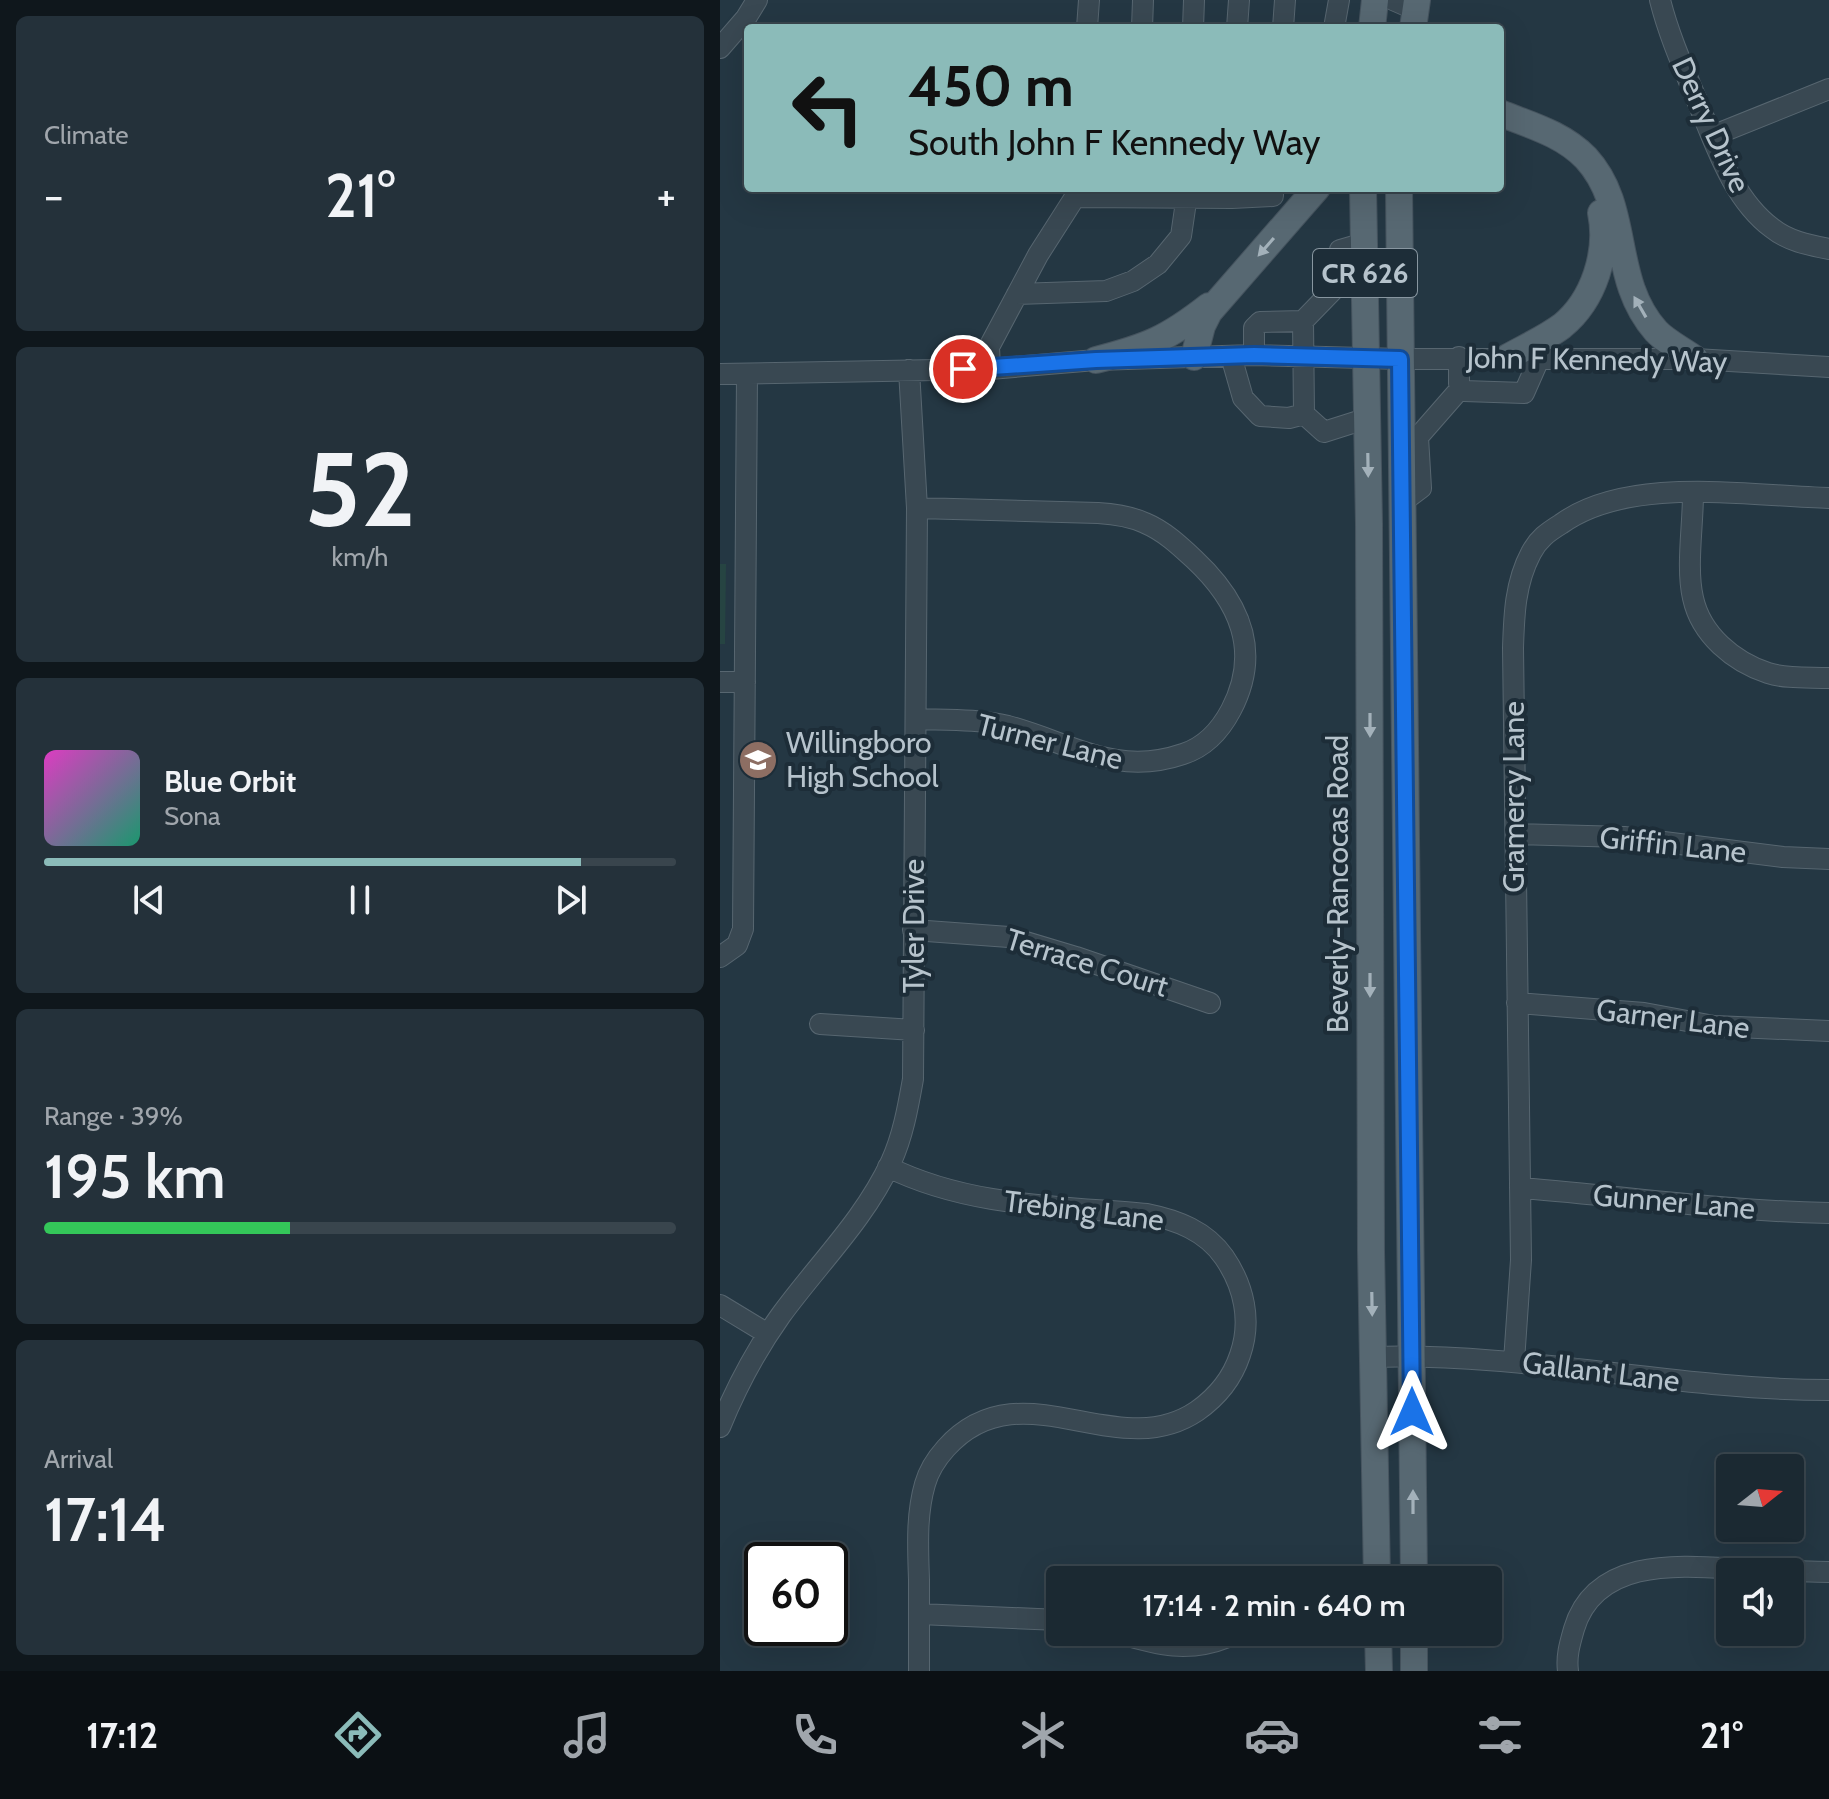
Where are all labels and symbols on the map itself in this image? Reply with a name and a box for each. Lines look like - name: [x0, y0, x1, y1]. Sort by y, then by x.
- street label: Derry Drive: [1664, 51, 1759, 198]
- one-way arrow: [1258, 237, 1275, 257]
- road number: CR 626: [1313, 249, 1417, 297]
- one-way arrow: [1633, 296, 1647, 318]
- pin: [929, 335, 997, 403]
- street label: John F Kennedy Way: [1465, 339, 1728, 380]
- one-way arrow: [1362, 453, 1375, 478]
- street label: Gramercy Lane: [1495, 701, 1532, 893]
- street label: Turner Lane: [974, 706, 1127, 777]
- one-way arrow: [1364, 713, 1376, 738]
- place label: Willingboro High School: [786, 724, 939, 795]
- street label: Beverly-Rancocas Road: [1319, 735, 1356, 1033]
- school or university icon: Willingboro High School: [737, 739, 779, 781]
- street label: Griffin Lane: [1598, 818, 1748, 871]
- street label: Tyler Drive: [895, 859, 932, 993]
- street label: Terrace Court: [1002, 920, 1173, 1005]
- one-way arrow: [1364, 973, 1376, 998]
- street label: Garner Lane: [1594, 991, 1752, 1046]
- street label: Gunner Lane: [1592, 1176, 1757, 1227]
- street label: Trebing Lane: [1002, 1182, 1166, 1239]
- one-way arrow: [1365, 1292, 1378, 1317]
- street label: Gallant Lane: [1520, 1344, 1682, 1399]
- position arrow: [1370, 1370, 1454, 1454]
- north arrow: [1716, 1454, 1804, 1542]
- one-way arrow: [1407, 1489, 1419, 1514]
- speed limit sign: 60: [744, 1542, 848, 1646]

